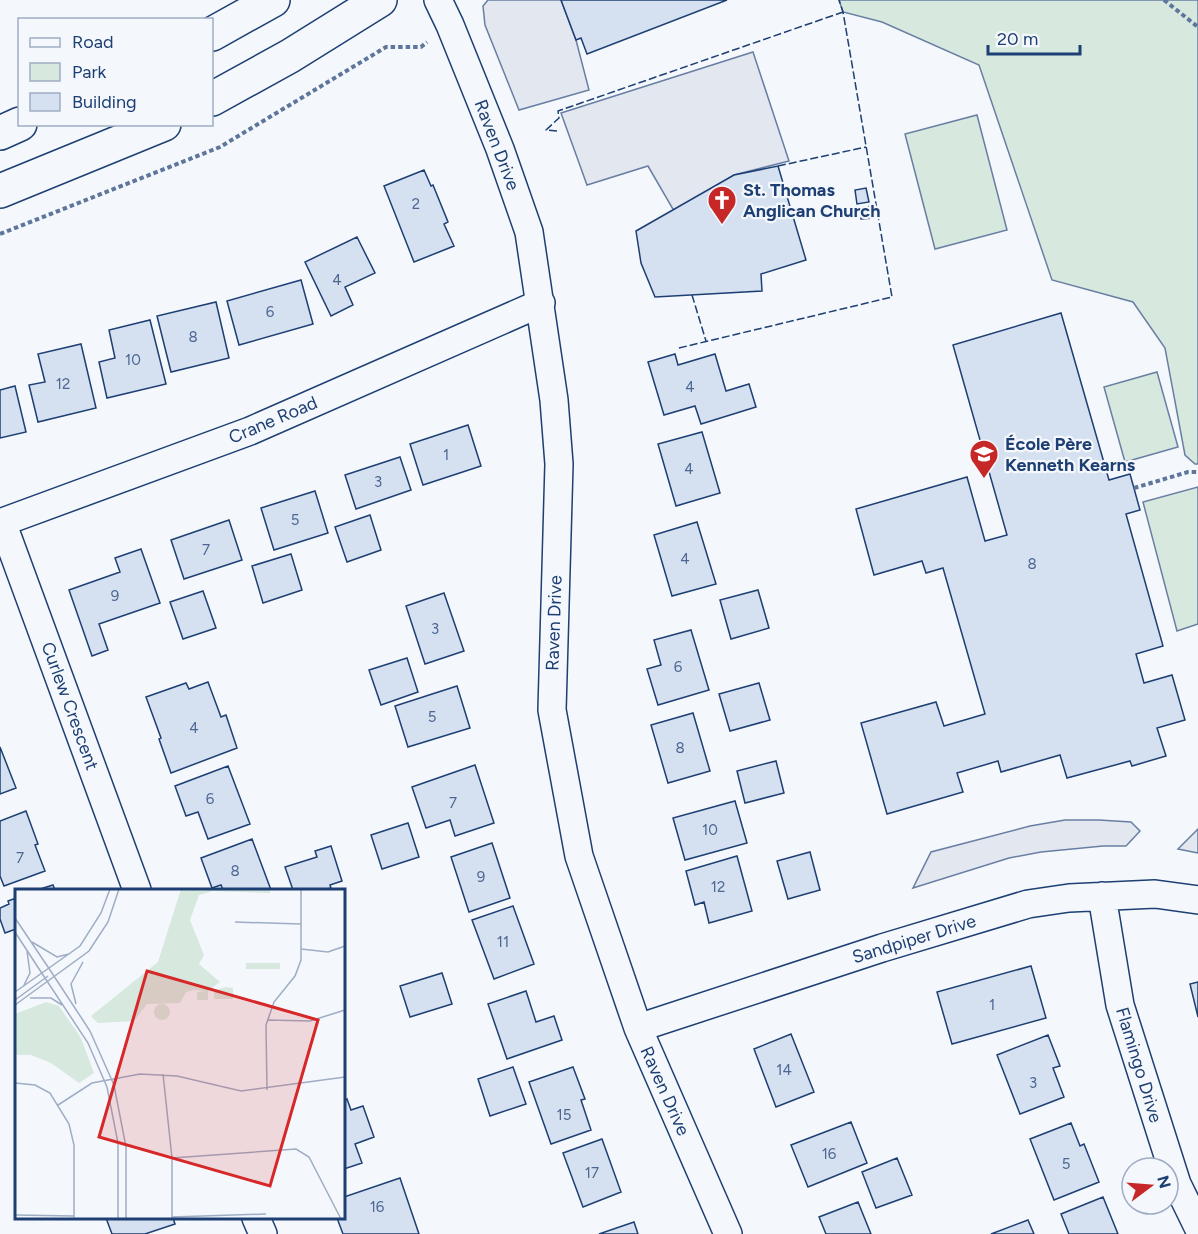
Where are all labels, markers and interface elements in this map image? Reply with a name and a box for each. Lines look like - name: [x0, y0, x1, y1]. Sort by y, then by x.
- legend: [18, 18, 213, 126]
- scale bar: [988, 18, 1080, 56]
- text: 20 m: [997, 28, 1038, 50]
- text: Road: [72, 31, 113, 53]
- text: Park: [72, 61, 107, 83]
- text: Building: [72, 91, 137, 113]
- street label: Raven Drive: [470, 97, 524, 194]
- place label: St. Thomas Anglican Church: [743, 179, 880, 222]
- church icon: St. Thomas Anglican Church: [706, 184, 738, 226]
- house number: 2: [412, 195, 420, 213]
- house number: 4: [332, 271, 342, 289]
- house number: 6: [266, 303, 275, 321]
- house number: 8: [188, 328, 198, 346]
- house number: 10: [125, 351, 141, 369]
- house number: 12: [56, 375, 70, 393]
- house number: 4: [685, 378, 695, 396]
- street label: Crane Road: [225, 392, 321, 448]
- place label: École Père Kenneth Kearns: [1005, 433, 1136, 476]
- school or university icon: École Père Kenneth Kearns: [968, 438, 1000, 480]
- house number: 1: [443, 446, 449, 464]
- house number: 4: [684, 460, 694, 478]
- house number: 3: [374, 473, 382, 491]
- house number: 5: [291, 511, 299, 529]
- house number: 7: [202, 541, 210, 559]
- house number: 4: [680, 550, 690, 568]
- house number: 8: [1027, 555, 1037, 573]
- street label: Raven Drive: [541, 575, 567, 671]
- house number: 9: [111, 587, 119, 605]
- house number: 3: [431, 620, 439, 638]
- street label: Curlew Crescent: [37, 639, 103, 773]
- house number: 6: [674, 658, 683, 676]
- house number: 5: [428, 708, 436, 726]
- house number: 4: [189, 719, 199, 737]
- house number: 8: [675, 739, 685, 757]
- house number: 6: [206, 790, 215, 808]
- house number: 7: [449, 794, 457, 812]
- house number: 10: [702, 821, 718, 839]
- house number: 7: [16, 849, 24, 867]
- house number: 8: [230, 862, 240, 880]
- house number: 9: [477, 868, 485, 886]
- house number: 12: [711, 878, 725, 896]
- inset map: [15, 889, 345, 1219]
- street label: Sandpiper Drive: [849, 910, 979, 968]
- house number: 11: [497, 933, 509, 951]
- house number: 1: [989, 996, 995, 1014]
- street label: Flamingo Drive: [1111, 1005, 1167, 1126]
- street label: Raven Drive: [636, 1043, 695, 1139]
- house number: 14: [776, 1061, 792, 1079]
- house number: 3: [1029, 1074, 1037, 1092]
- house number: 15: [557, 1106, 571, 1124]
- house number: 16: [822, 1145, 837, 1163]
- house number: 5: [1062, 1155, 1070, 1173]
- north arrow: [1120, 1156, 1180, 1216]
- house number: 17: [585, 1164, 599, 1182]
- text: N: [1153, 1173, 1175, 1191]
- house number: 16: [370, 1198, 385, 1216]

